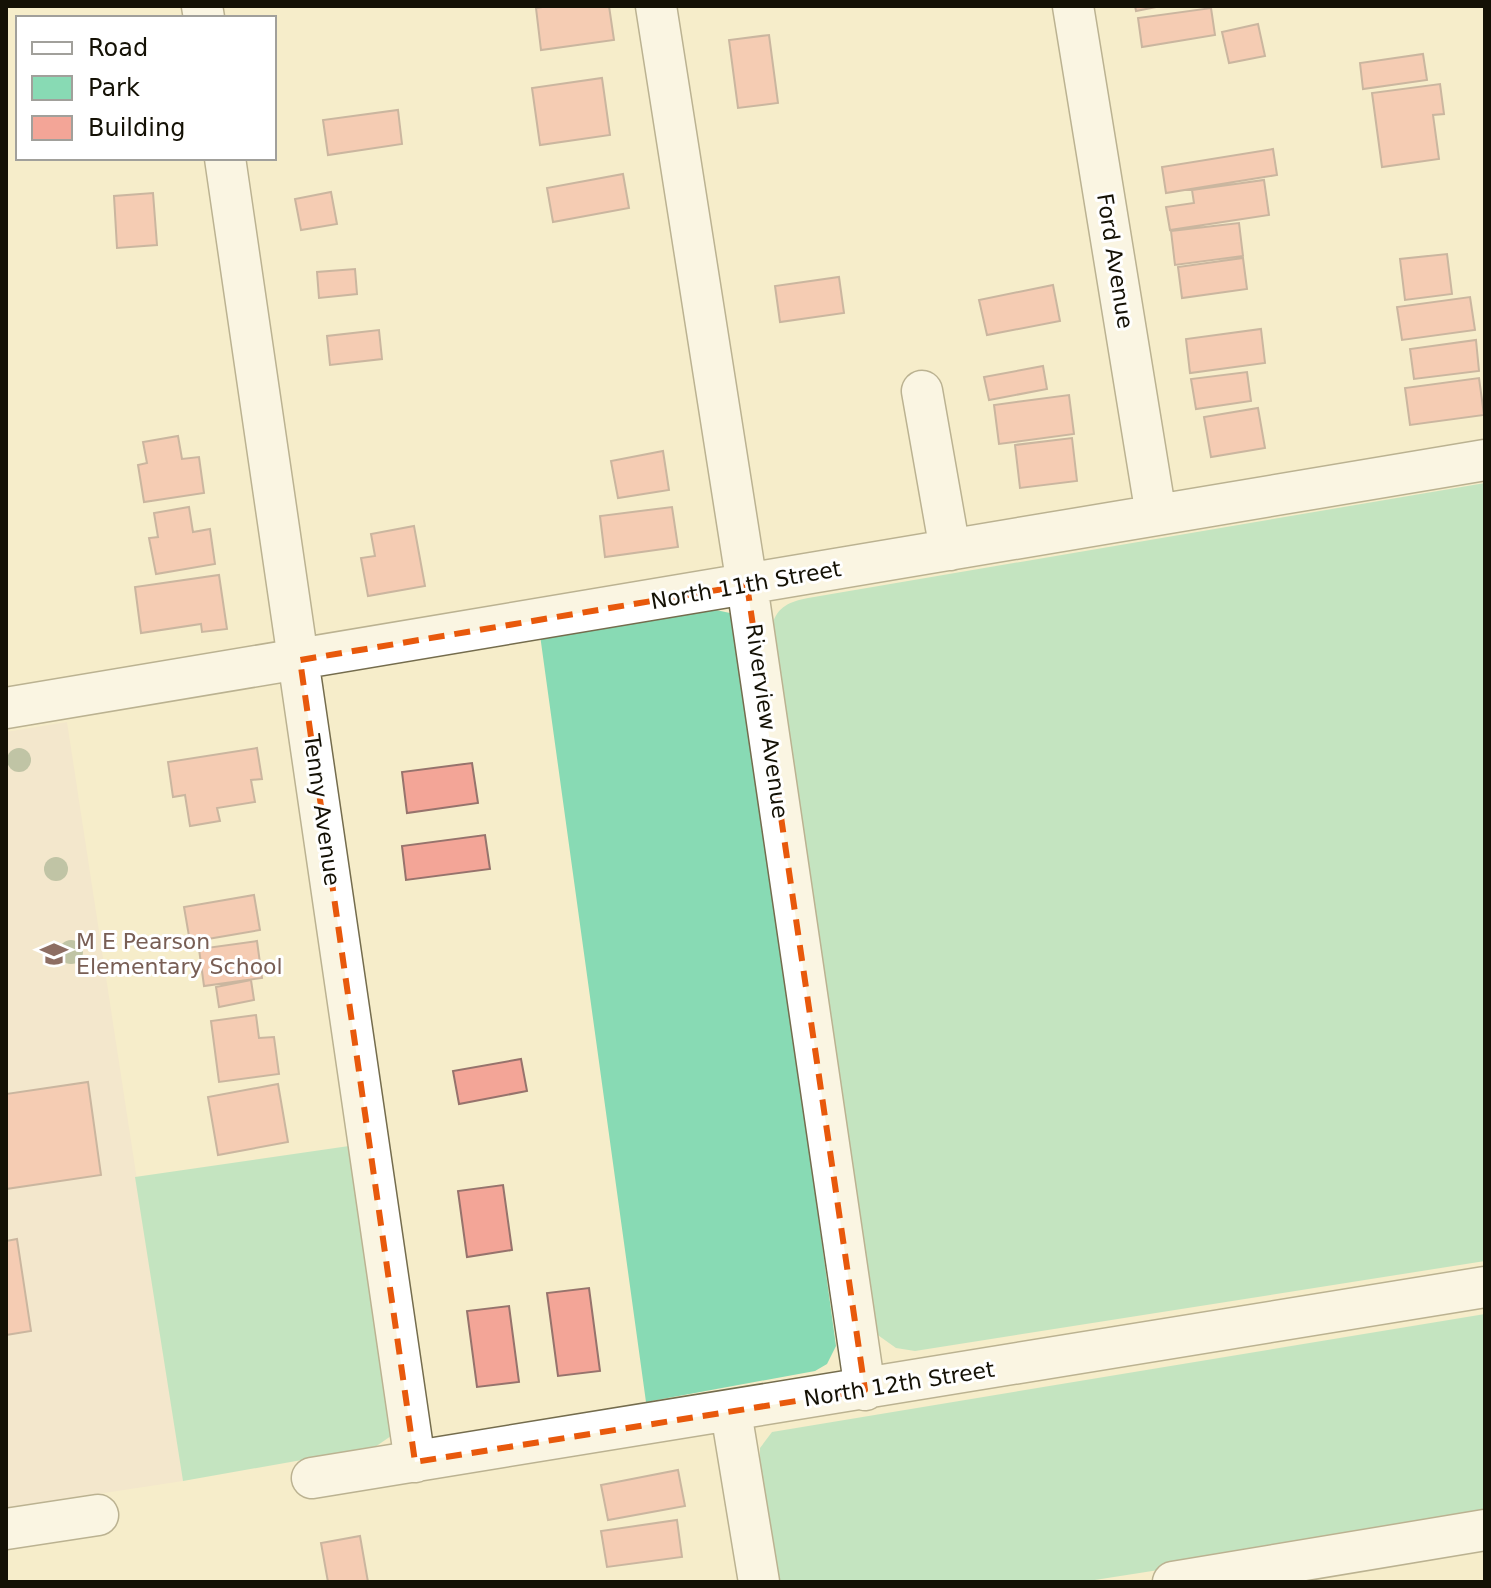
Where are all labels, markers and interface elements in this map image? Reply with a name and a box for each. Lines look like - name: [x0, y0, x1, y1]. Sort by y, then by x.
- legend: [16, 16, 276, 160]
- text: Road: [88, 34, 148, 62]
- text: Park: [88, 74, 140, 102]
- text: Building: [88, 114, 185, 142]
- street label: Ford Avenue: [1092, 192, 1138, 330]
- street label: North 11th Street: [649, 556, 844, 614]
- street label: Riverview Avenue: [741, 622, 793, 820]
- street label: Tenny Avenue: [299, 732, 345, 887]
- place label: M E Pearson Elementary School: [76, 929, 283, 979]
- school or university icon: M E Pearson Elementary School: [39, 939, 69, 969]
- street label: North 12th Street: [802, 1357, 997, 1411]

